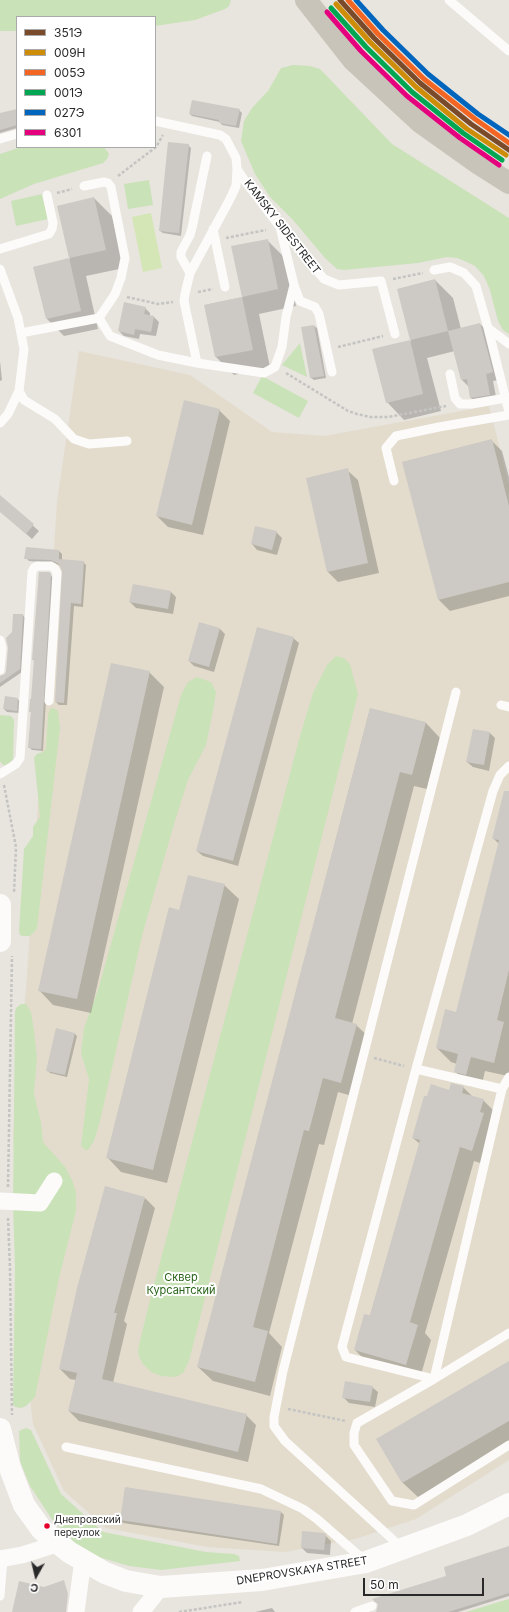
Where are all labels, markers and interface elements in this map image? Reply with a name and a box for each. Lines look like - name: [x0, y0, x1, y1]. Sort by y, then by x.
- legend: [16, 16, 156, 148]
- text: 351Э: [54, 25, 82, 40]
- text: 009Н: [54, 45, 86, 60]
- text: 005Э: [54, 65, 85, 80]
- text: 001Э: [54, 85, 83, 100]
- text: 027Э: [54, 105, 84, 120]
- text: 6301: [54, 125, 81, 140]
- street label: KAMSKY SIDESTREET: [241, 177, 323, 277]
- park label: Сквер Курсантский: [146, 1271, 216, 1297]
- place label: Днепровский переулок: [54, 1514, 121, 1538]
- marker: Днепровский переулок: [42, 1521, 52, 1531]
- street label: DNEPROVSKAYA STREET: [235, 1554, 369, 1588]
- north arrow: [16, 1556, 56, 1596]
- scale bar: [365, 1570, 486, 1596]
- text: 50 m: [370, 1577, 399, 1592]
- text: С: [29, 1580, 39, 1595]

